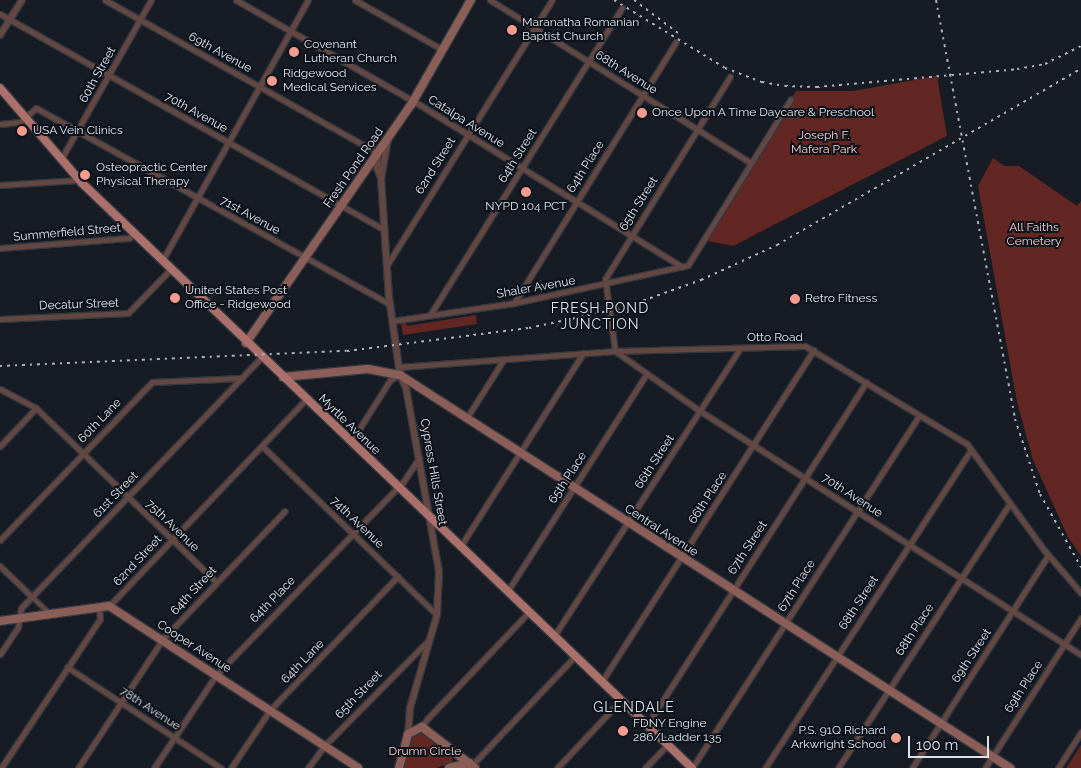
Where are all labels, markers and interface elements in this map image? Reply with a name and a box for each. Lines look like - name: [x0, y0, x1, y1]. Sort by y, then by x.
- place label: Maranatha Romanian Baptist Church: [522, 16, 639, 44]
- marker: Maranatha Romanian Baptist Church: [506, 24, 518, 36]
- street label: 69th Avenue: [186, 30, 254, 76]
- place label: Covenant Lutheran Church: [304, 38, 397, 66]
- street label: 60th Street: [77, 44, 119, 106]
- marker: Covenant Lutheran Church: [288, 46, 300, 58]
- street label: 68th Avenue: [592, 48, 660, 98]
- place label: Ridgewood Medical Services: [283, 67, 377, 95]
- marker: Ridgewood Medical Services: [265, 74, 279, 88]
- street label: 70th Avenue: [162, 90, 230, 136]
- street label: Catalpa Avenue: [425, 93, 507, 151]
- place label: Once Upon A Time Daycare & Preschool: [652, 106, 875, 120]
- marker: Once Upon A Time Daycare & Preschool: [636, 107, 648, 119]
- marker: USA Vein Clinics: [15, 124, 29, 138]
- place label: USA Vein Clinics: [33, 124, 124, 138]
- street label: Fresh Pond Road: [321, 125, 387, 211]
- street label: 64th Street: [496, 126, 540, 186]
- park label: Joseph F. Mafera Park: [791, 129, 857, 157]
- street label: 62nd Street: [413, 135, 459, 197]
- street label: 64th Place: [564, 138, 608, 196]
- place label: Osteopractic Center Physical Therapy: [96, 161, 207, 189]
- marker: Osteopractic Center Physical Therapy: [78, 168, 92, 182]
- street label: 65th Street: [617, 174, 661, 234]
- marker: NYPD 104 PCT: [520, 186, 532, 198]
- street label: 71st Avenue: [217, 194, 283, 238]
- place label: NYPD 104 PCT: [485, 200, 567, 214]
- street label: Summerfield Street: [13, 221, 121, 245]
- park label: All Faiths Cemetery: [1007, 221, 1061, 249]
- street label: Shaler Avenue: [495, 274, 577, 302]
- place label: United States Post Office - Ridgewood: [185, 284, 291, 312]
- marker: United States Post Office - Ridgewood: [169, 292, 181, 304]
- place label: Retro Fitness: [805, 292, 877, 306]
- marker: Retro Fitness: [789, 293, 801, 305]
- street label: Decatur Street: [39, 296, 119, 314]
- district label: FRESH POND JUNCTION: [550, 300, 650, 332]
- street label: Otto Road: [747, 331, 803, 345]
- street label: Myrtle Avenue: [315, 392, 383, 458]
- street label: 60th Lane: [75, 396, 125, 446]
- street label: Cypress Hills Street: [417, 418, 449, 526]
- street label: 66th Street: [632, 432, 678, 492]
- street label: 65th Place: [546, 449, 590, 507]
- street label: 61st Street: [90, 469, 142, 521]
- street label: 66th Place: [686, 469, 730, 527]
- street label: 70th Avenue: [819, 471, 885, 521]
- street label: 74th Avenue: [327, 494, 387, 552]
- street label: 75th Avenue: [142, 497, 202, 555]
- street label: Central Avenue: [621, 502, 701, 560]
- street label: 67th Street: [725, 518, 771, 578]
- street label: 62nd Street: [111, 533, 165, 589]
- street label: 67th Place: [775, 557, 819, 615]
- street label: 64th Street: [168, 564, 220, 618]
- street label: 68th Street: [836, 573, 882, 633]
- street label: 64th Place: [247, 574, 299, 626]
- street label: 68th Place: [893, 601, 937, 659]
- street label: Cooper Avenue: [154, 617, 234, 677]
- street label: 69th Street: [949, 626, 995, 686]
- street label: 64th Lane: [279, 637, 327, 687]
- street label: 69th Place: [1002, 658, 1046, 716]
- street label: 65th Street: [333, 668, 385, 722]
- street label: 78th Avenue: [117, 684, 183, 734]
- district label: GLENDALE: [592, 699, 676, 715]
- place label: FDNY Engine 286/Ladder 135: [633, 717, 722, 745]
- place label: P.S. 91Q Richard Arkwright School: [791, 724, 886, 752]
- marker: FDNY Engine 286/Ladder 135: [617, 725, 629, 737]
- scale bar: [911, 726, 992, 758]
- marker: P.S. 91Q Richard Arkwright School: [890, 732, 902, 744]
- text: 100 m: [916, 736, 958, 754]
- park label: Drumn Circle: [389, 745, 461, 759]

